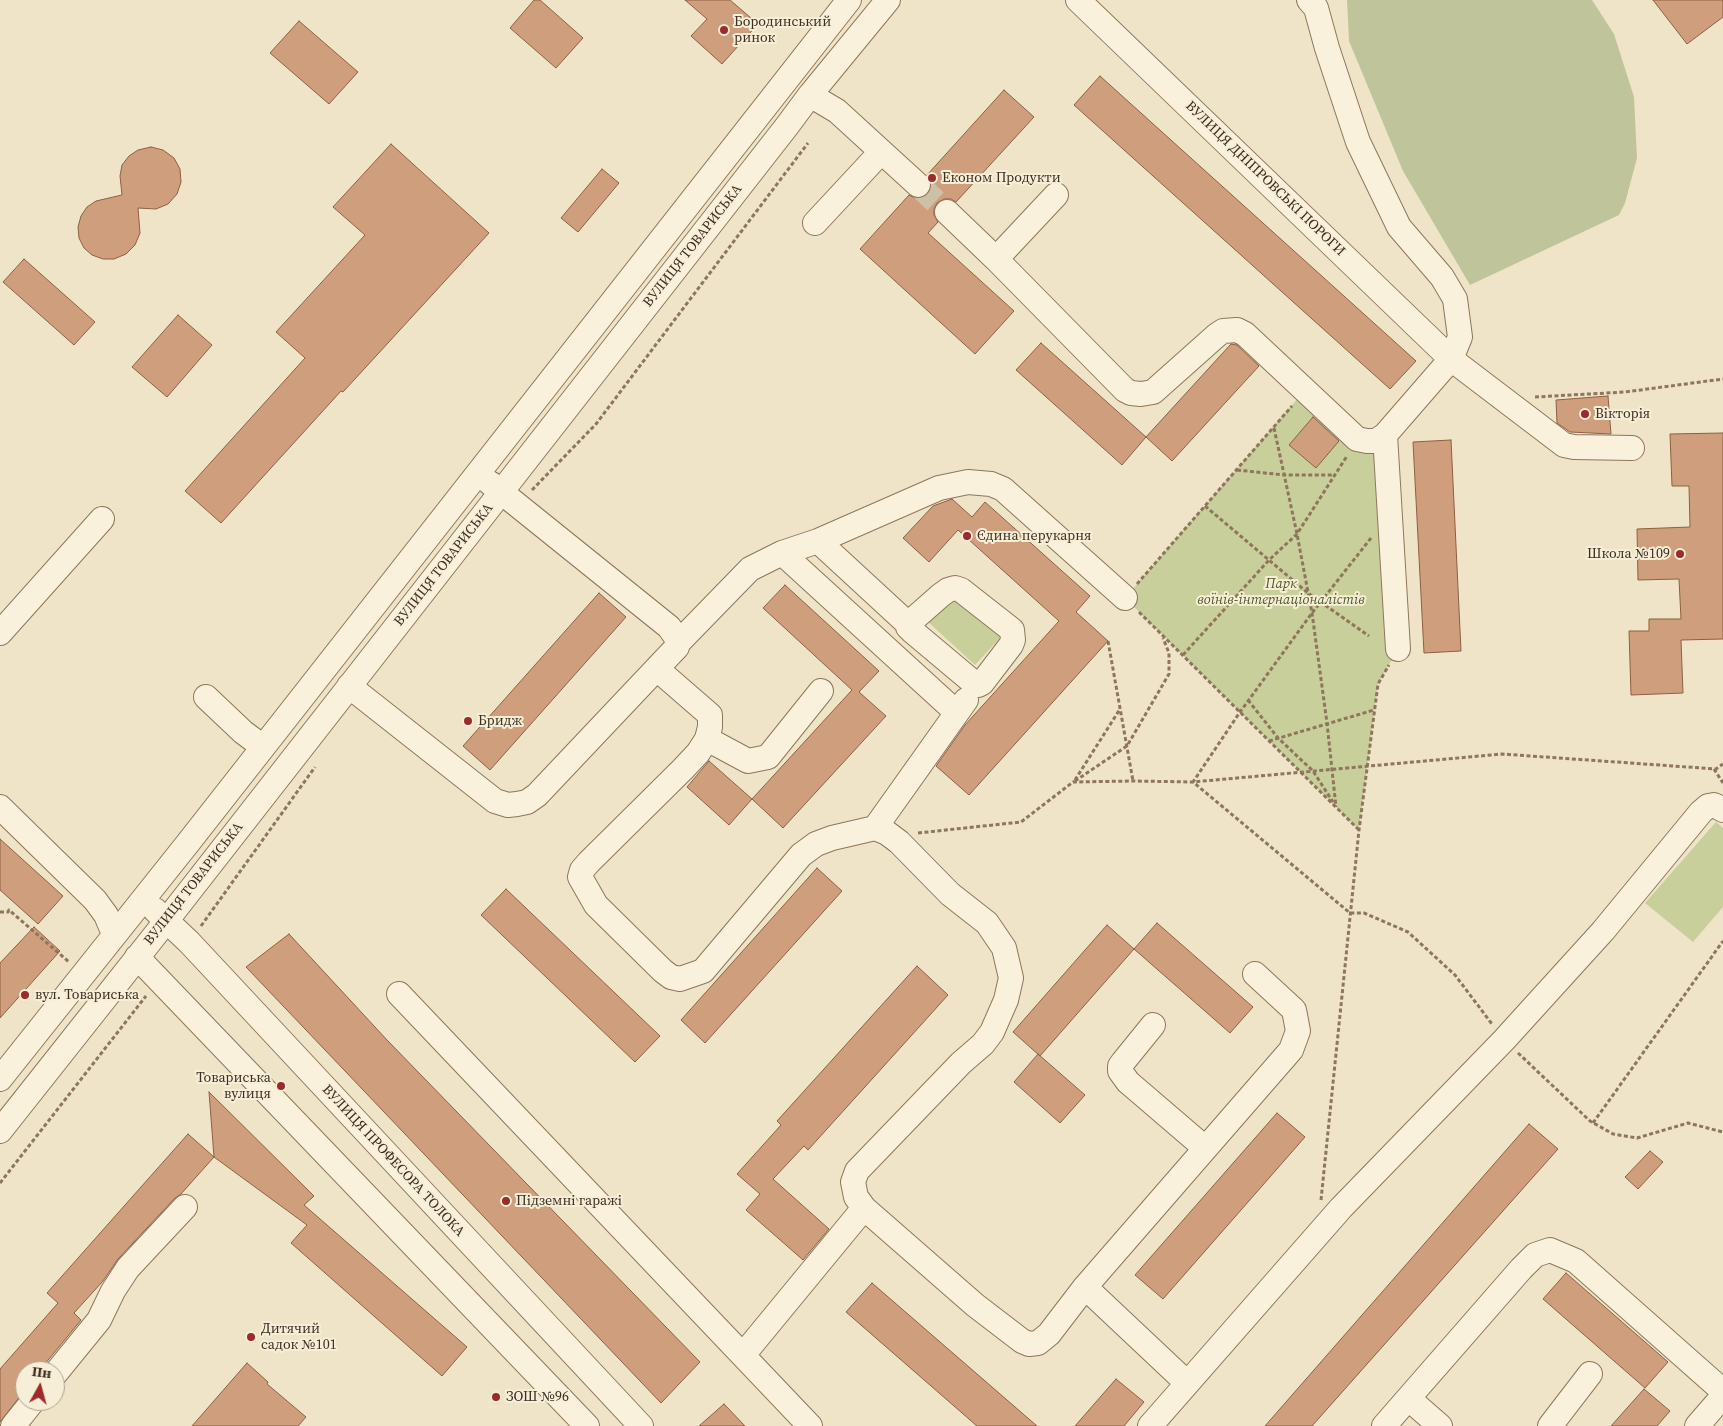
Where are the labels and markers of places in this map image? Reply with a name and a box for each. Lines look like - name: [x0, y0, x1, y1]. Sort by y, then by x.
- place label: Бородинський ринок: [734, 14, 831, 46]
- marker: Бородинський ринок: [718, 24, 730, 36]
- place label: Економ Продукти: [942, 170, 1061, 186]
- marker: Економ Продукти: [926, 172, 938, 184]
- place label: Вікторія: [1595, 406, 1650, 422]
- marker: Вікторія: [1579, 408, 1591, 420]
- place label: Єдина перукарня: [977, 528, 1092, 544]
- marker: Єдина перукарня: [961, 530, 973, 542]
- place label: Школа №109: [1587, 546, 1670, 562]
- marker: Школа №109: [1674, 548, 1686, 560]
- place label: Бридж: [478, 713, 522, 729]
- marker: Бридж: [462, 715, 474, 727]
- place label: вул. Товариська: [35, 987, 139, 1003]
- marker: вул. Товариська: [19, 989, 31, 1001]
- place label: Товариська вулиця: [196, 1070, 271, 1102]
- marker: Товариська вулиця: [275, 1080, 287, 1092]
- place label: Підземні гаражі: [516, 1193, 622, 1209]
- marker: Підземні гаражі: [500, 1195, 512, 1207]
- place label: Дитячий садок №101: [261, 1321, 337, 1354]
- marker: Дитячий садок №101: [245, 1331, 257, 1343]
- place label: ЗОШ №96: [506, 1389, 569, 1405]
- marker: ЗОШ №96: [490, 1391, 502, 1403]

